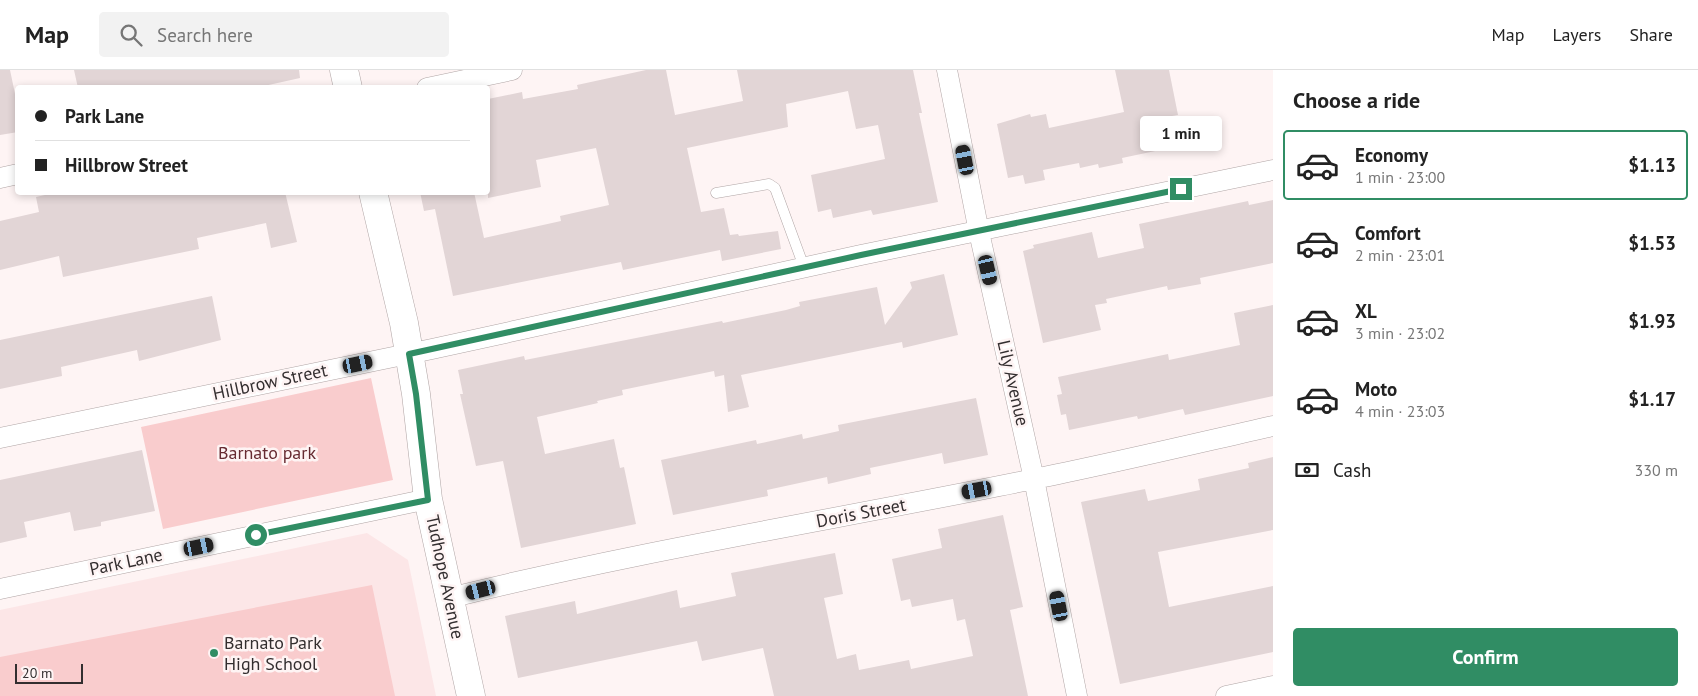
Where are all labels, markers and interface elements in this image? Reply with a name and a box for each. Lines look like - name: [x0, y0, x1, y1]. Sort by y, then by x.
- search box: [99, 12, 449, 57]
- text: Map: [25, 19, 69, 50]
- icon: search: [117, 21, 145, 49]
- text: Search here: [157, 23, 253, 47]
- text: Map: [1492, 23, 1524, 46]
- text: Layers: [1552, 23, 1601, 46]
- text: Share: [1629, 23, 1673, 46]
- text: Choose a ride: [1293, 86, 1420, 114]
- text: Park Lane: [65, 104, 144, 128]
- callout: 1 min: [1140, 116, 1222, 152]
- text: 1 min: [1161, 123, 1201, 143]
- icon: car: [1295, 143, 1340, 188]
- text: Economy: [1355, 143, 1428, 167]
- car: [954, 144, 975, 176]
- text: Hillbrow Street: [65, 153, 188, 177]
- text: $1.13: [1628, 153, 1676, 177]
- text: 1 min · 23:00: [1355, 167, 1445, 187]
- route end: [1170, 178, 1192, 200]
- icon: car: [1295, 221, 1340, 266]
- text: Comfort: [1355, 221, 1421, 245]
- text: $1.53: [1628, 231, 1676, 255]
- text: 2 min · 23:01: [1355, 245, 1445, 265]
- car: [977, 254, 998, 286]
- icon: car: [1295, 299, 1340, 344]
- text: XL: [1355, 299, 1377, 323]
- text: $1.93: [1628, 309, 1676, 333]
- text: 3 min · 23:02: [1355, 323, 1445, 343]
- street label: Lily Avenue: [992, 338, 1035, 428]
- car: [341, 354, 374, 374]
- street label: Hillbrow Street: [211, 358, 329, 405]
- icon: car: [1295, 377, 1340, 422]
- text: Moto: [1355, 377, 1397, 401]
- text: $1.17: [1628, 387, 1676, 411]
- text: 4 min · 23:03: [1355, 401, 1445, 421]
- park label: Barnato park: [218, 441, 316, 464]
- icon: cash: [1293, 456, 1321, 484]
- text: Cash: [1333, 458, 1371, 482]
- text: 330 m: [1635, 460, 1678, 480]
- car: [960, 480, 993, 500]
- street label: Doris Street: [814, 493, 908, 532]
- street label: Tudhope Avenue: [421, 513, 470, 641]
- route start: [245, 524, 267, 546]
- car: [182, 537, 215, 557]
- street label: Park Lane: [87, 543, 165, 580]
- car: [464, 579, 497, 601]
- car: [1048, 590, 1069, 622]
- button: Confirm: [1293, 628, 1678, 686]
- place label: Barnato Park High School: [224, 631, 322, 675]
- marker: Barnato Park High School: [208, 647, 220, 659]
- scale bar: [15, 661, 82, 684]
- text: 20 m: [22, 664, 52, 682]

